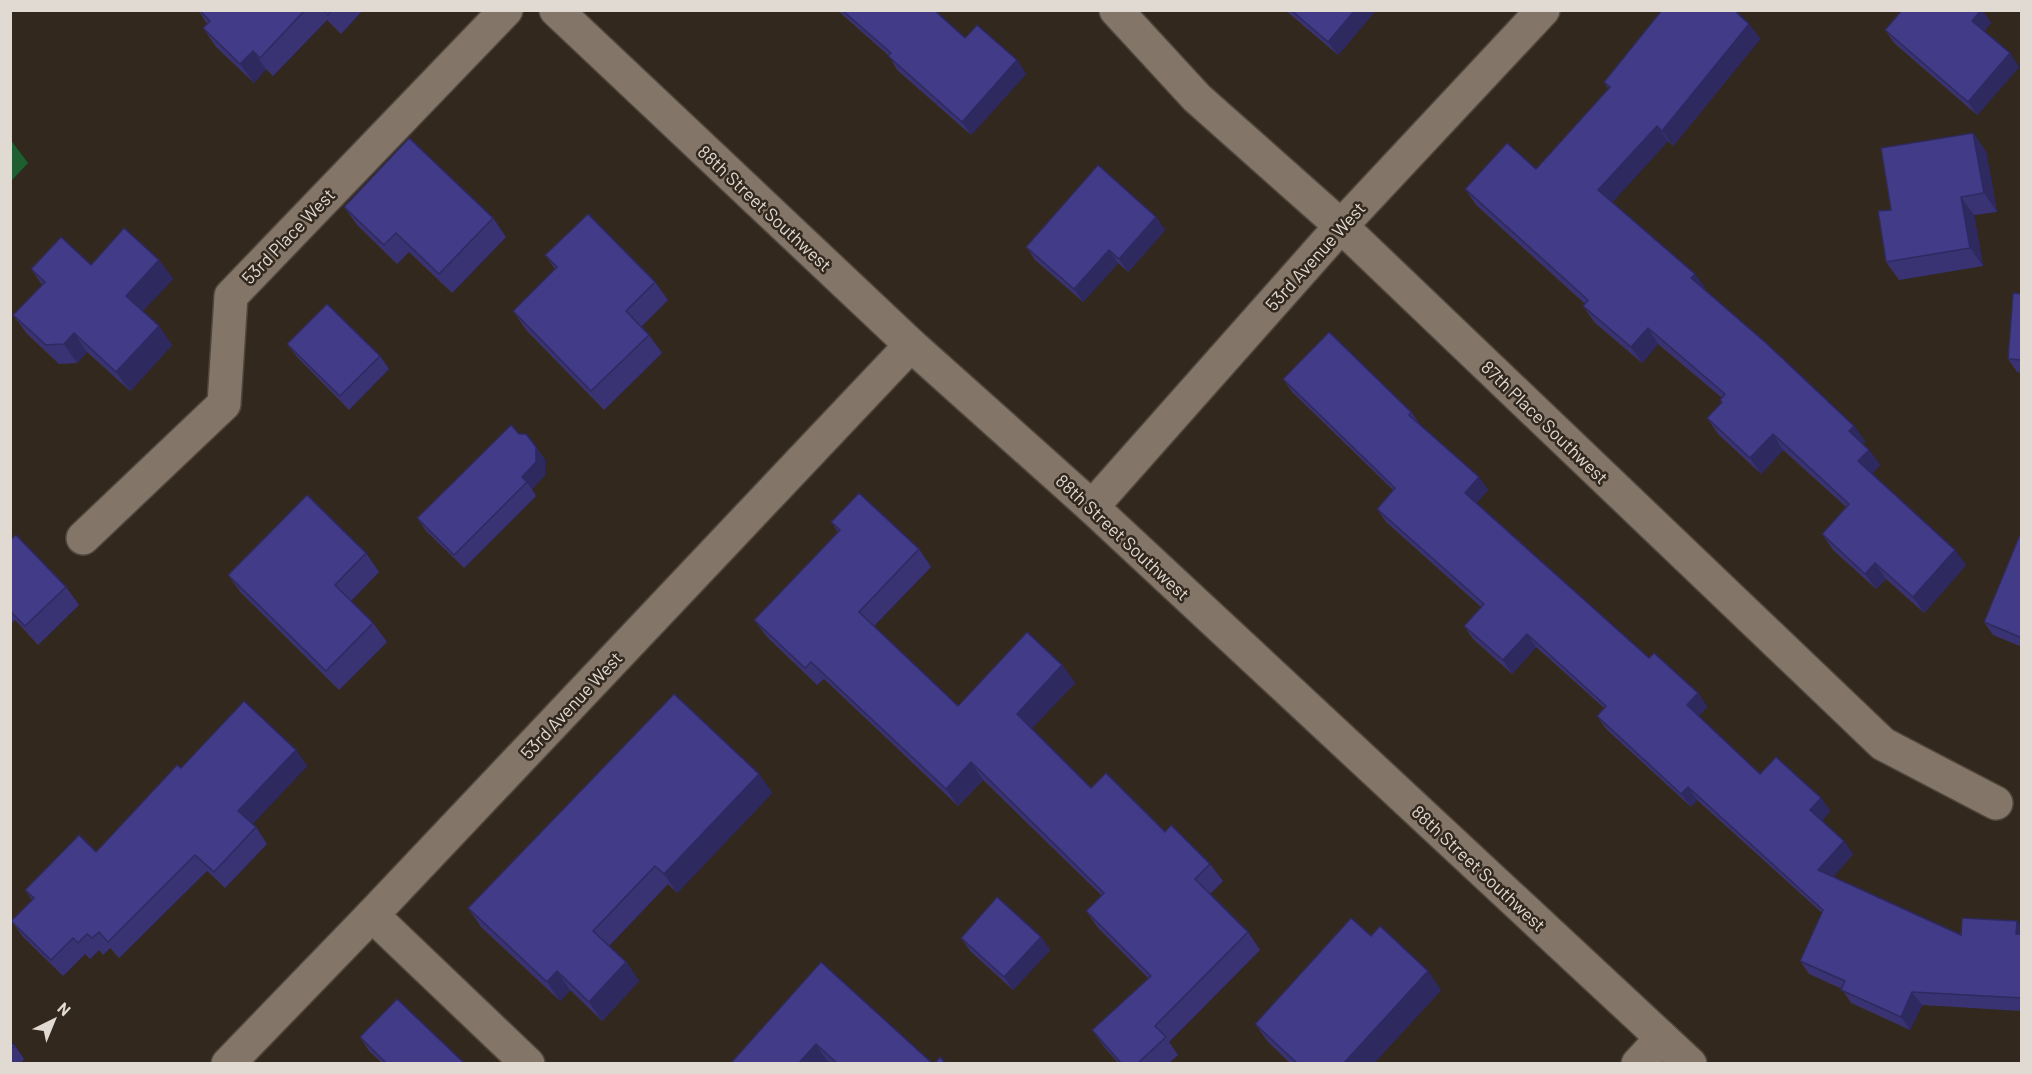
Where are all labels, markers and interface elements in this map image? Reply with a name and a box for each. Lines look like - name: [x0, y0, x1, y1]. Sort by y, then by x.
- street label: 88th Street Southwest: [694, 140, 836, 276]
- street label: 53rd Place West: [237, 184, 339, 288]
- street label: 53rd Avenue West: [1260, 197, 1370, 315]
- street label: 87th Place Southwest: [1477, 356, 1613, 488]
- street label: 88th Street Southwest: [1052, 469, 1194, 605]
- street label: 53rd Avenue West: [516, 647, 626, 763]
- street label: 88th Street Southwest: [1408, 800, 1550, 936]
- north arrow: [24, 990, 84, 1050]
- text: N: [54, 998, 75, 1019]

